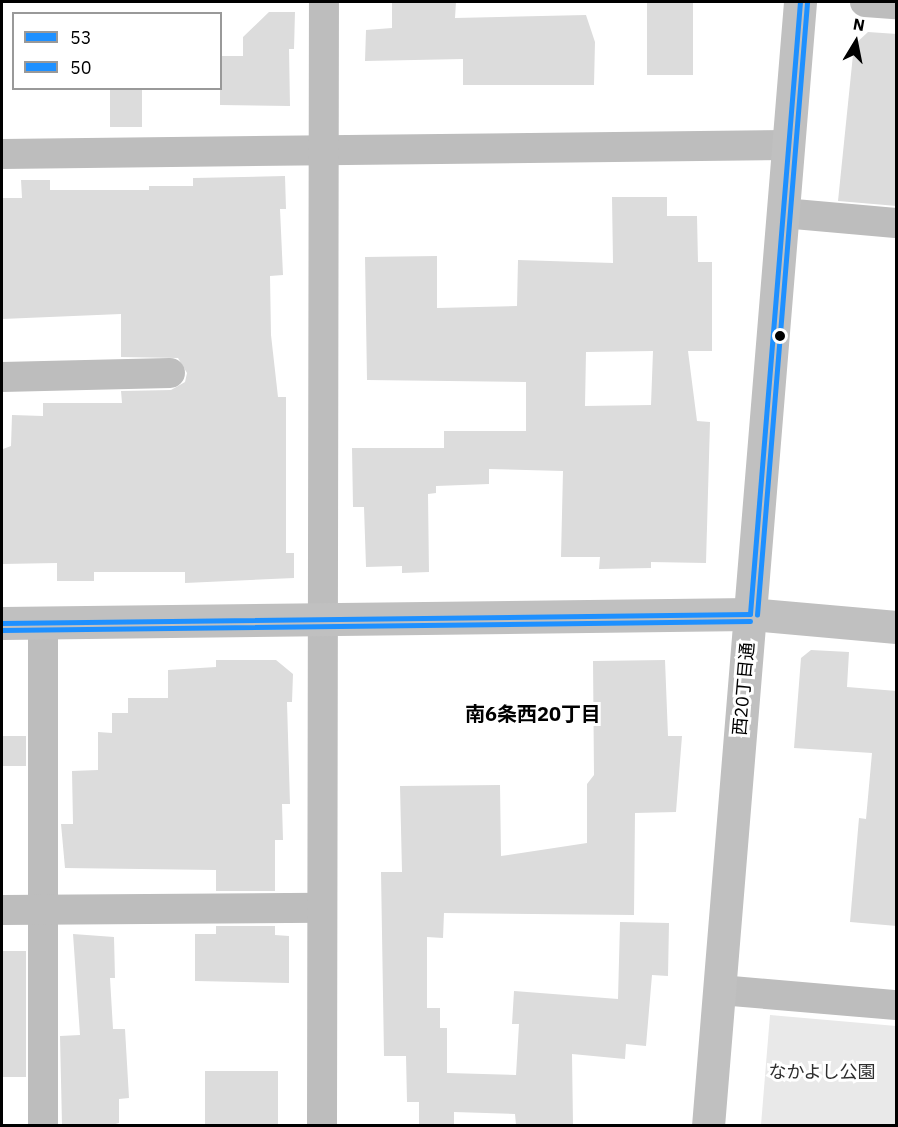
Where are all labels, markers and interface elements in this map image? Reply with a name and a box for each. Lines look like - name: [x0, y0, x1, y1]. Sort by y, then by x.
- legend: [12, 12, 222, 90]
- north arrow: [826, 12, 886, 72]
- text: N: [852, 13, 867, 35]
- text: 53: [70, 26, 92, 49]
- text: 50: [70, 56, 92, 79]
- unlabelled marker: [774, 330, 786, 342]
- street label: 西20丁目通: [729, 641, 759, 737]
- district label: 南6条西20丁目: [465, 701, 601, 725]
- park label: なかよし公園: [768, 1061, 876, 1083]

